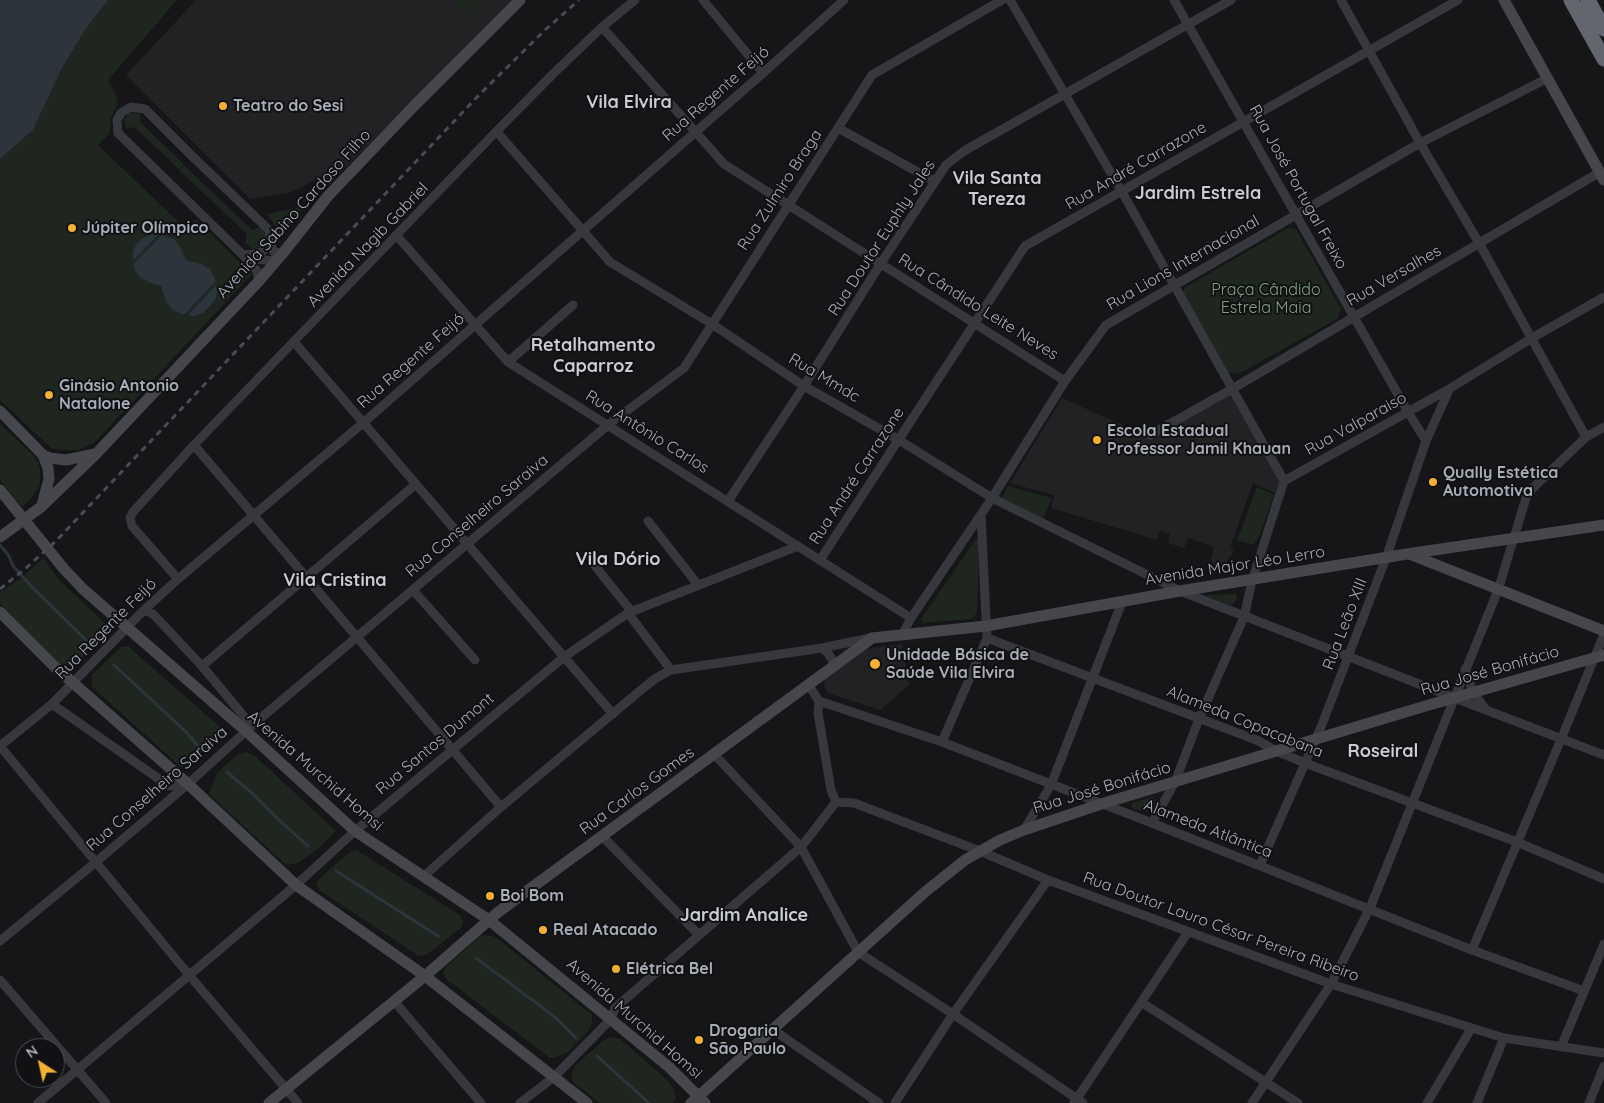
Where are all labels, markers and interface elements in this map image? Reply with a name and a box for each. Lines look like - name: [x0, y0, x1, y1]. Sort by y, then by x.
- street label: Rua Regente Feijó: [659, 42, 773, 146]
- district label: Vila Elvira: [586, 92, 672, 114]
- place label: Teatro do Sesi: [233, 96, 343, 116]
- marker: Teatro do Sesi: [217, 100, 229, 112]
- street label: Rua José Portugal Freixo: [1245, 101, 1351, 273]
- street label: Rua André Carrazone: [1062, 118, 1210, 214]
- street label: Avenida Sabino Cardoso Filho: [213, 126, 375, 302]
- street label: Rua Zulmiro Braga: [734, 126, 826, 254]
- street label: Rua Doutor Euphly Jales: [824, 156, 940, 320]
- district label: Vila Santa Tereza: [952, 168, 1042, 210]
- street label: Avenida Nagib Gabriel: [304, 179, 432, 311]
- district label: Jardim Estrela: [1135, 183, 1261, 205]
- street label: Rua Lions Internacional: [1103, 211, 1263, 315]
- place label: Júpiter Olímpico: [82, 218, 208, 238]
- marker: Júpiter Olímpico: [66, 222, 78, 234]
- street label: Rua Versalhes: [1343, 241, 1445, 311]
- street label: Rua Cândido Leite Neves: [894, 250, 1062, 364]
- park label: Praça Cândido Estrela Maia: [1211, 280, 1321, 318]
- street label: Rua Regente Feijó: [354, 309, 468, 413]
- district label: Retalhamento Caparroz: [531, 335, 655, 378]
- street label: Rua Mmdc: [785, 349, 863, 407]
- place label: Ginásio Antonio Natalone: [59, 376, 179, 414]
- street label: Rua Antônio Carlos: [582, 386, 712, 478]
- street label: Rua Valparaiso: [1302, 388, 1410, 460]
- marker: Ginásio Antonio Natalone: [43, 389, 55, 401]
- street label: Rua André Carrazone: [805, 404, 909, 548]
- place label: Escola Estadual Professor Jamil Khauan: [1107, 421, 1291, 459]
- marker: Escola Estadual Professor Jamil Khauan: [1091, 434, 1103, 446]
- street label: Rua Conselheiro Saraiva: [402, 451, 552, 581]
- place label: Qually Estética Automotiva: [1443, 463, 1558, 501]
- marker: Qually Estética Automotiva: [1427, 476, 1439, 488]
- street label: Avenida Major Léo Lerro: [1144, 542, 1326, 590]
- district label: Vila Dório: [575, 549, 661, 571]
- district label: Vila Cristina: [283, 570, 387, 592]
- street label: Rua Regente Feijó: [51, 574, 161, 684]
- street label: Rua Leão XIII: [1319, 575, 1371, 673]
- street label: Rua José Bonifácio: [1419, 642, 1561, 700]
- place label: Unidade Básica de Saúde Vila Elvira: [886, 645, 1029, 683]
- marker: Unidade Básica de Saúde Vila Elvira: [868, 657, 882, 671]
- street label: Alameda Copacabana: [1164, 682, 1326, 762]
- street label: Rua Santos Dumont: [372, 689, 498, 799]
- street label: Avenida Murchid Homsi: [243, 707, 387, 835]
- street label: Rua Conselheiro Saraiva: [83, 723, 231, 855]
- district label: Roseiral: [1348, 741, 1418, 763]
- street label: Rua Carlos Gomes: [576, 743, 698, 839]
- street label: Rua José Bonifácio: [1031, 758, 1173, 818]
- street label: Alameda Atlântica: [1141, 796, 1275, 862]
- street label: Rua Doutor Lauro César Pereira Ribeiro: [1080, 868, 1362, 986]
- place label: Boi Bom: [500, 886, 564, 906]
- marker: Boi Bom: [484, 890, 496, 902]
- district label: Jardim Analice: [680, 905, 808, 927]
- place label: Real Atacado: [553, 920, 657, 940]
- marker: Real Atacado: [537, 924, 549, 936]
- street label: Avenida Murchid Homsi: [562, 955, 706, 1083]
- place label: Elétrica Bel: [626, 959, 713, 979]
- marker: Elétrica Bel: [610, 963, 622, 975]
- place label: Drogaria São Paulo: [709, 1021, 786, 1059]
- marker: Drogaria São Paulo: [693, 1034, 705, 1046]
- north arrow: [15, 1038, 65, 1088]
- text: N: [23, 1041, 41, 1062]

